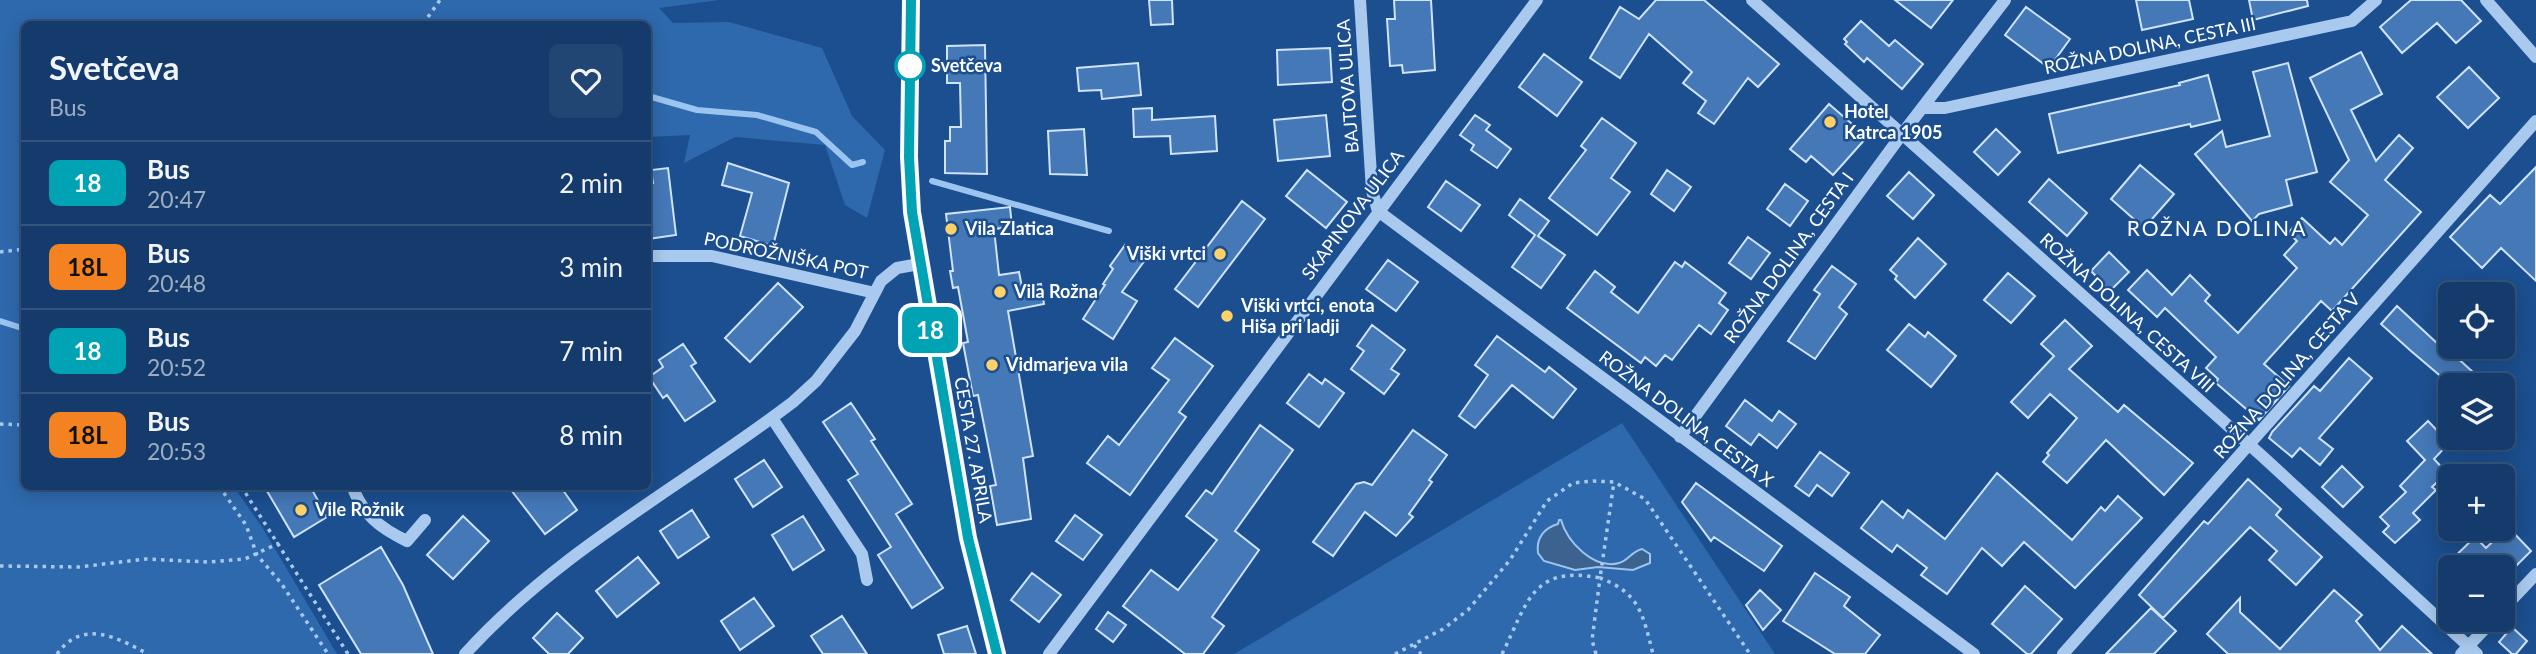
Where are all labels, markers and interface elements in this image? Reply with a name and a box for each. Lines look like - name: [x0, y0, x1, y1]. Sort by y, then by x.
- street label: ROŽNA DOLINA, CESTA III: [2042, 12, 2258, 78]
- street label: BAJTOVA ULICA: [1331, 17, 1363, 154]
- button: heart: [549, 44, 623, 118]
- text: Svetčeva: [49, 47, 179, 87]
- marker: Svetčeva: [895, 51, 925, 81]
- place label: Svetčeva: [931, 54, 1002, 76]
- text: Bus: [49, 93, 86, 121]
- place label: Hotel Katrca 1905: [1844, 100, 1942, 143]
- marker: Hotel Katrca 1905: [1822, 114, 1838, 130]
- street label: SKAPINOVA ULICA: [1296, 145, 1409, 284]
- text: Bus: [147, 153, 190, 185]
- text: 2 min: [559, 167, 623, 199]
- text: 18: [74, 168, 101, 197]
- street label: ROŽNA DOLINA, CESTA I: [1719, 168, 1858, 347]
- text: 20:47: [147, 185, 206, 213]
- district label: ROŽNA DOLINA: [2127, 215, 2307, 240]
- place label: Vila Zlatica: [964, 217, 1054, 239]
- marker: Vila Zlatica: [943, 221, 959, 237]
- street label: PODROŽNIŠKA POT: [702, 227, 870, 283]
- street label: ROŽNA DOLINA, CESTA VIII: [2036, 228, 2220, 397]
- text: Bus: [147, 237, 190, 269]
- place label: Viški vrtci: [1126, 242, 1206, 264]
- marker: Viški vrtci: [1212, 246, 1228, 262]
- text: 3 min: [559, 251, 623, 283]
- text: 18L: [67, 252, 108, 281]
- text: 20:48: [147, 269, 206, 297]
- place label: Vila Rožna: [1013, 280, 1098, 302]
- map controls: [2438, 282, 2515, 632]
- button: locate: [2438, 282, 2515, 359]
- marker: Vila Rožna: [992, 284, 1008, 300]
- street label: ROŽNA DOLINA, CESTA V: [2208, 287, 2365, 463]
- place label: Viški vrtci, enota Hiša pri ladji: [1240, 294, 1375, 337]
- line badge: 18: [898, 307, 962, 353]
- marker: Viški vrtci, enota Hiša pri ladji: [1219, 308, 1235, 324]
- text: 18: [916, 315, 944, 344]
- text: Bus: [147, 321, 190, 353]
- text: 7 min: [559, 335, 623, 367]
- text: 18: [74, 336, 101, 365]
- street label: ROŽNA DOLINA, CESTA X: [1595, 345, 1778, 491]
- text: 20:52: [147, 353, 206, 381]
- place label: Vidmarjeva vila: [1005, 353, 1128, 375]
- marker: Vidmarjeva vila: [984, 357, 1000, 373]
- button: layers: [2438, 373, 2515, 450]
- street label: CESTA 27. APRILA: [950, 375, 998, 525]
- text: Bus: [147, 405, 190, 437]
- text: 8 min: [559, 419, 623, 451]
- text: 18L: [67, 420, 108, 449]
- text: 20:53: [147, 437, 206, 465]
- button: +: [2438, 464, 2515, 541]
- place label: Vile Rožnik: [314, 498, 405, 520]
- marker: Vile Rožnik: [293, 502, 309, 518]
- button: −: [2438, 555, 2515, 632]

